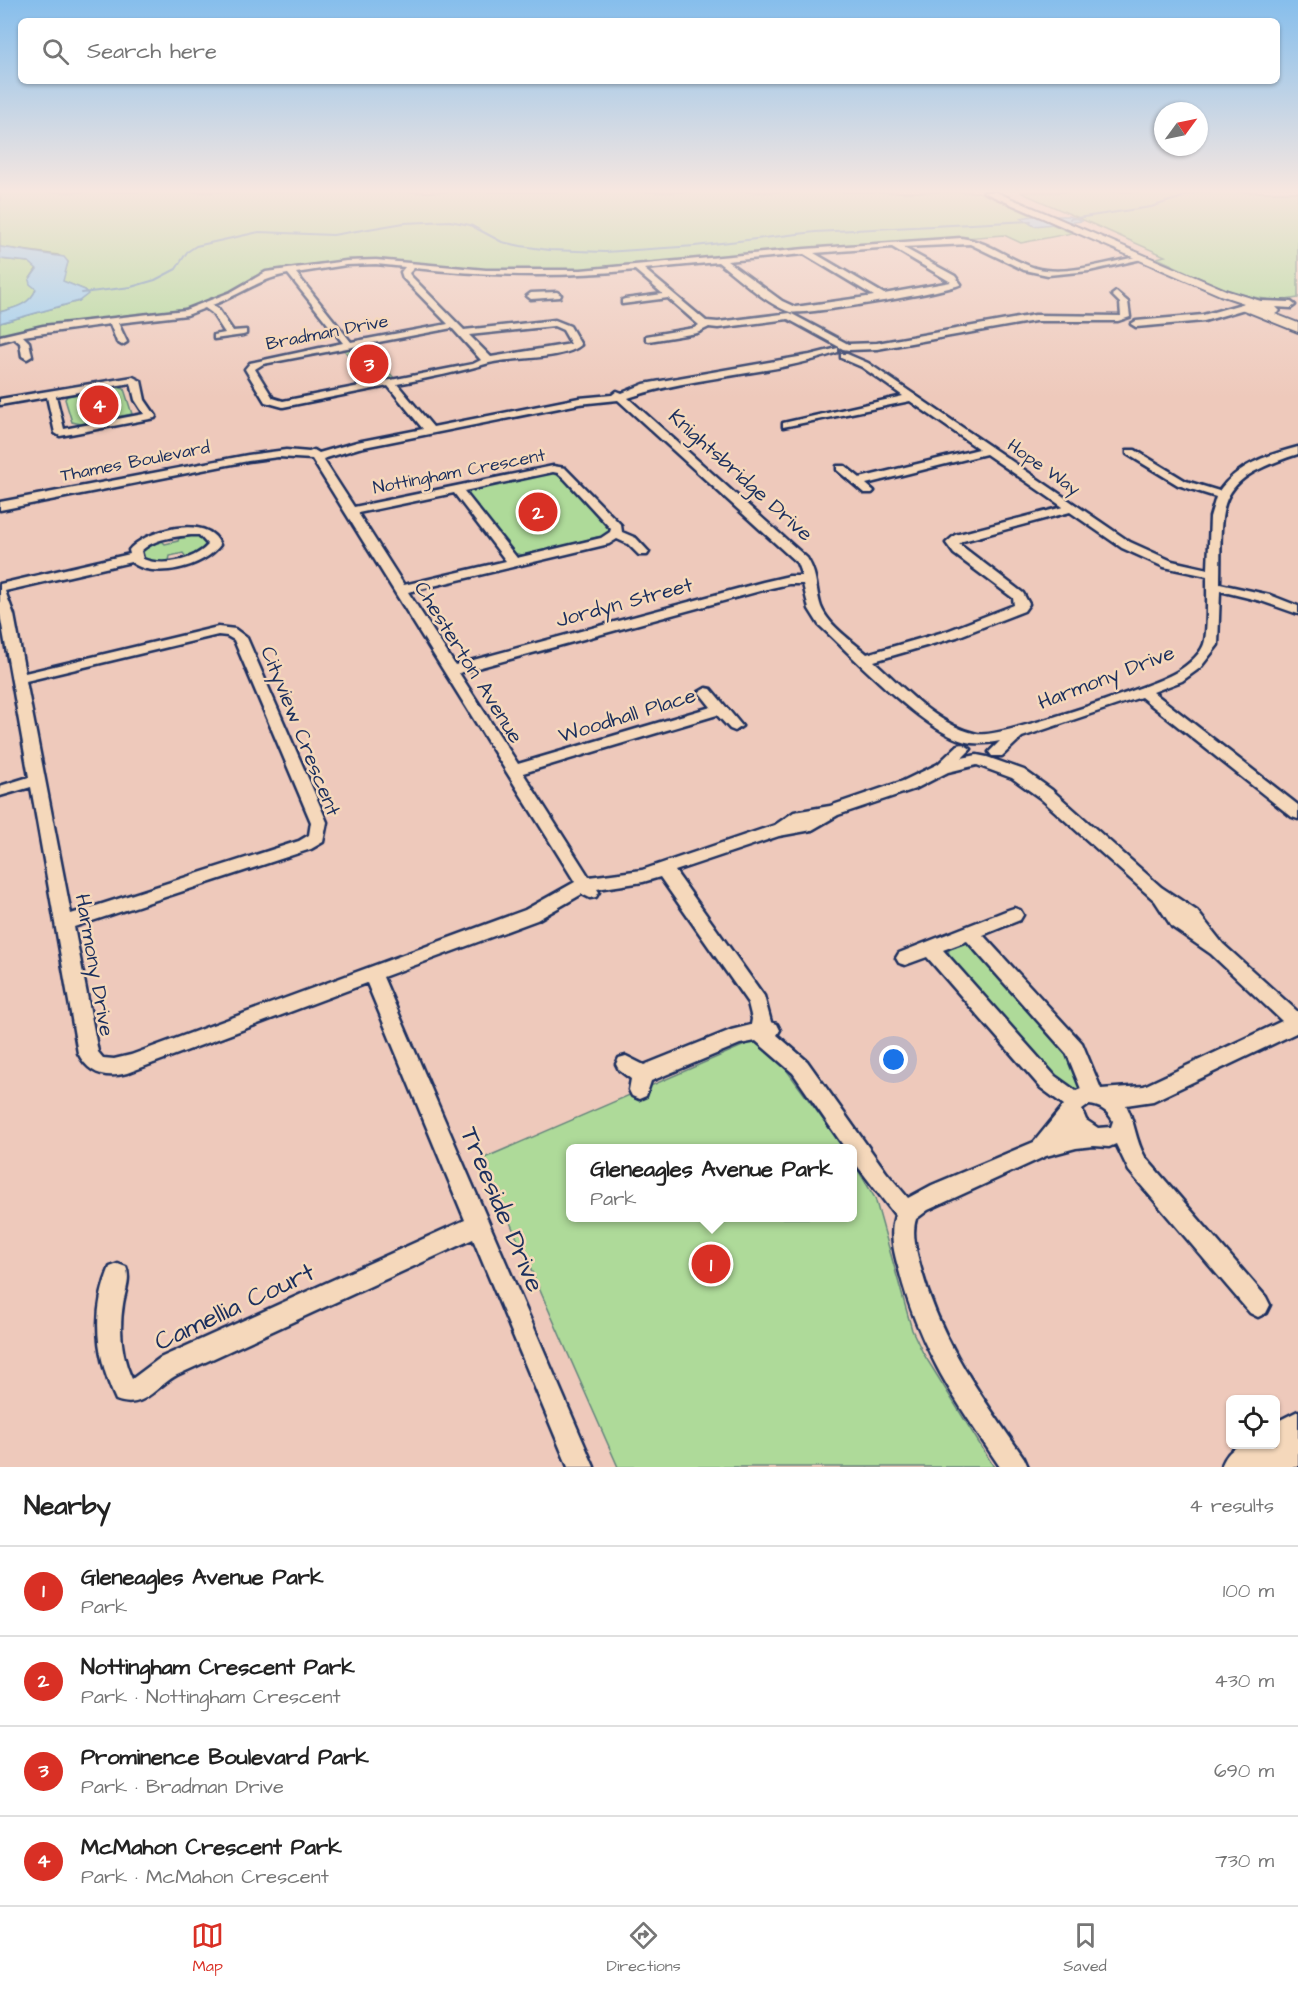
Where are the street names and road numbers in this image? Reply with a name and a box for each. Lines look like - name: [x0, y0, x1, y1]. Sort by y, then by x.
- street label: Bradman Drive: [264, 308, 391, 357]
- street label: Knightsbridge Drive: [661, 403, 819, 550]
- street label: Hope Way: [1002, 433, 1085, 503]
- street label: Thames Boulevard: [58, 435, 212, 488]
- street label: Nottingham Crescent: [371, 442, 548, 501]
- street label: Jordyn Street: [553, 570, 697, 637]
- street label: Chesterton Avenue: [407, 576, 530, 749]
- street label: Harmony Drive: [1034, 638, 1179, 719]
- street label: Cityview Crescent: [251, 642, 348, 822]
- street label: Woodhall Place: [555, 681, 699, 750]
- street label: Harmony Drive: [66, 892, 121, 1039]
- street label: Treeside Drive: [451, 1121, 553, 1298]
- street label: Camellia Court: [149, 1254, 321, 1360]

